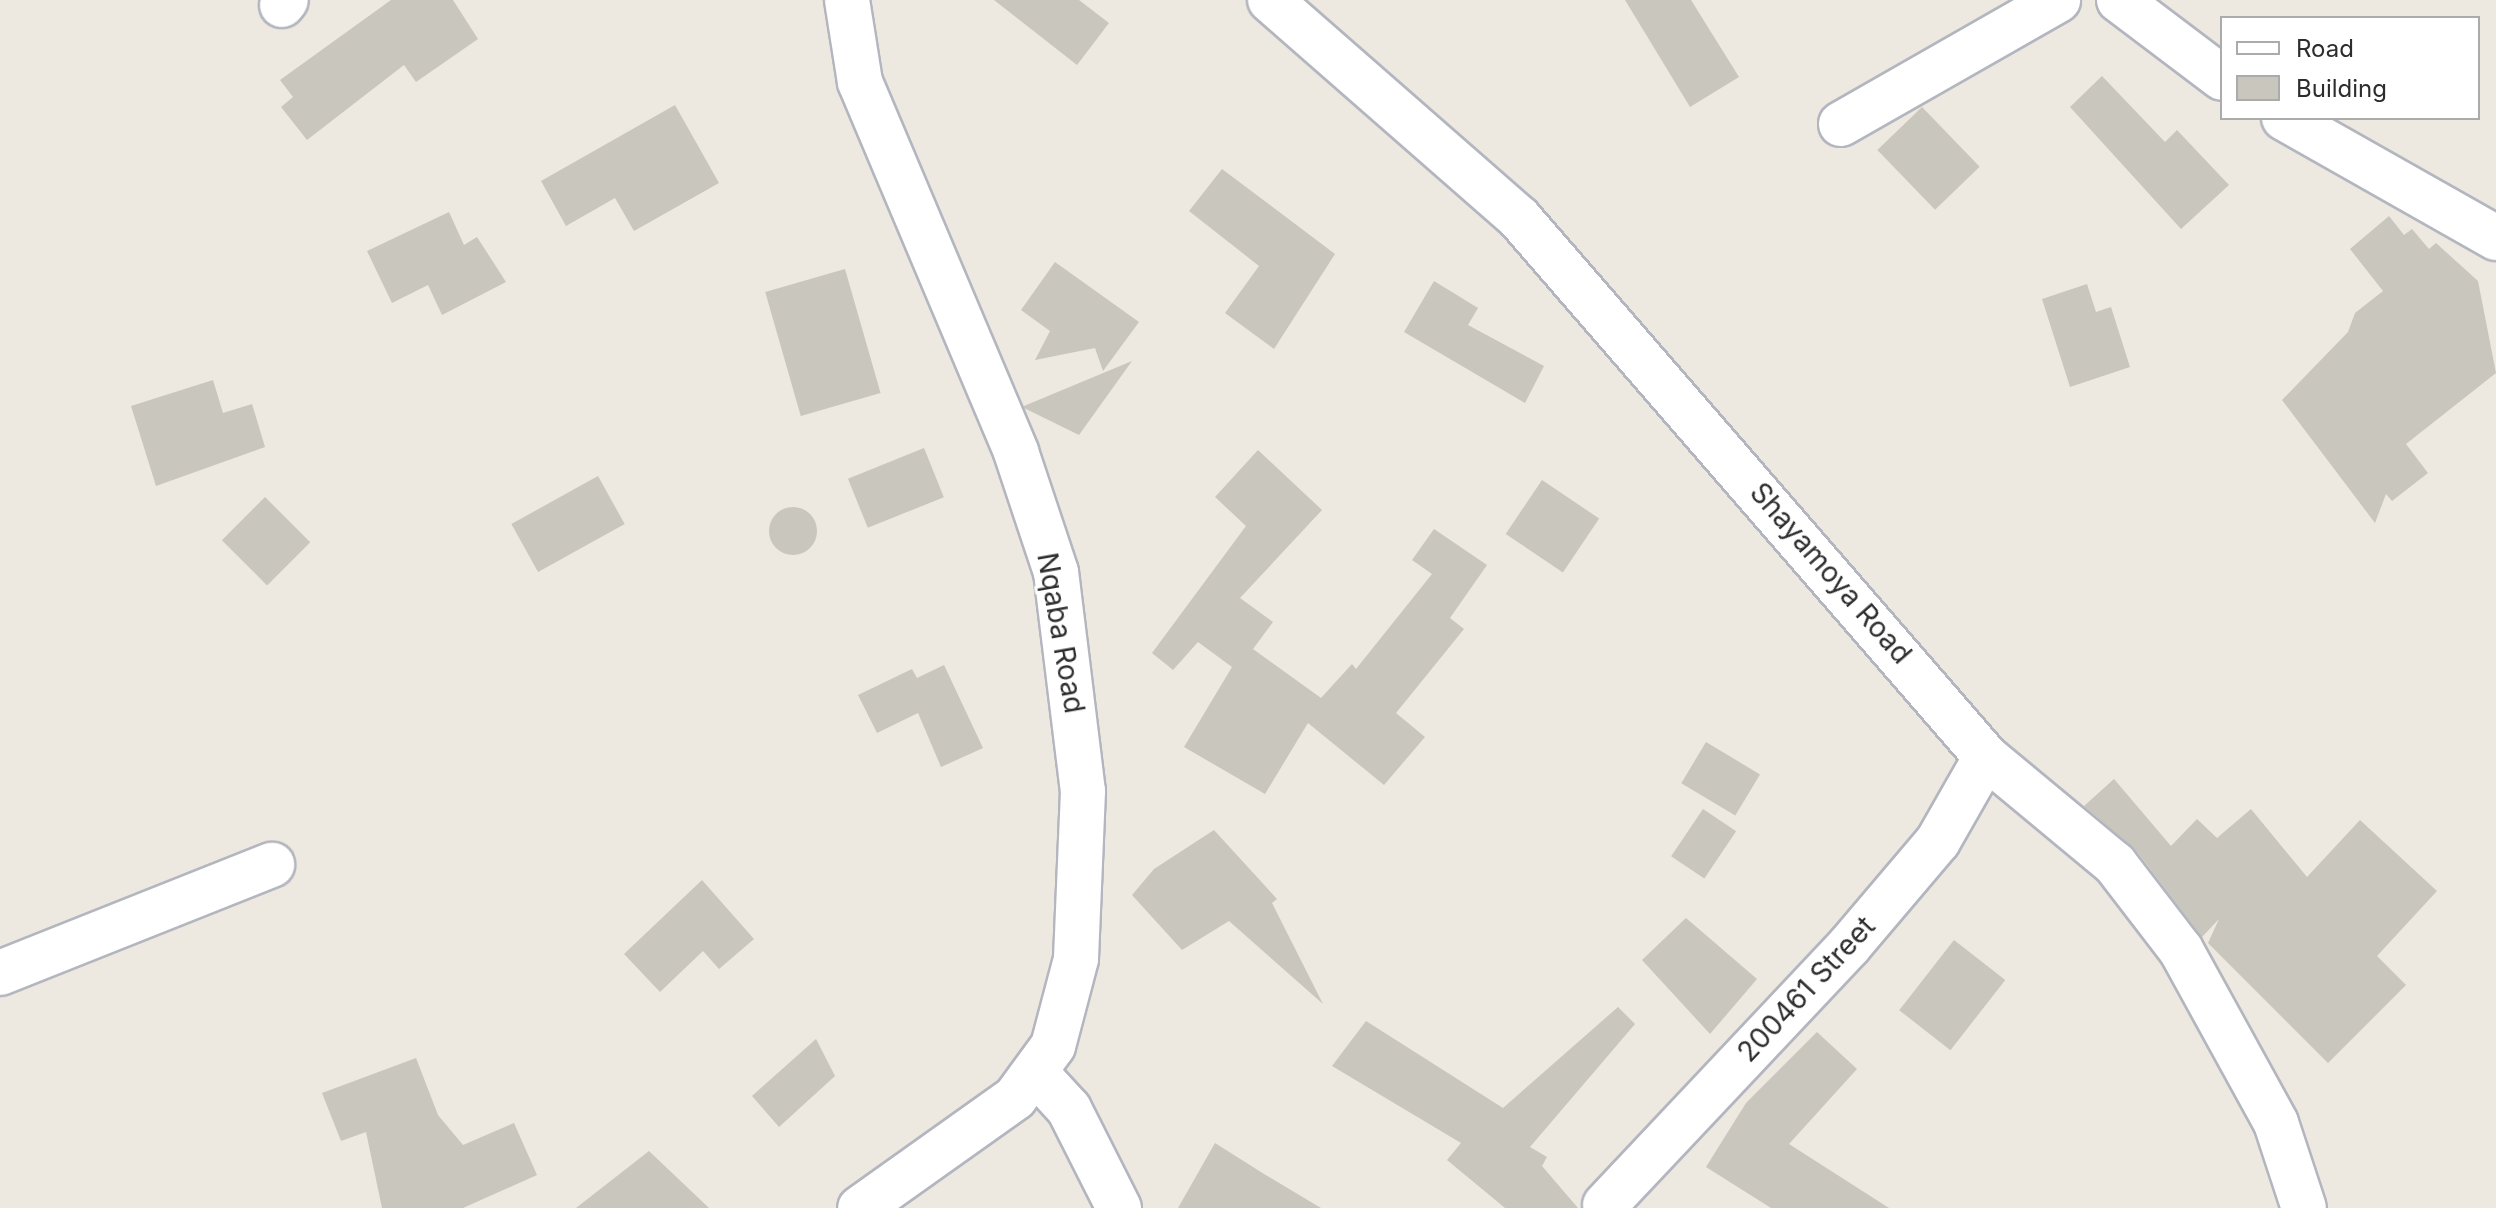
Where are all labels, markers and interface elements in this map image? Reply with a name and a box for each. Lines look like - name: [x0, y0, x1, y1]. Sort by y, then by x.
- legend: [2220, 16, 2480, 120]
- text: Road: [2296, 34, 2354, 63]
- text: Building: [2296, 74, 2387, 103]
- street label: Shayamoya Road: [1743, 476, 1919, 670]
- street label: Nqaba Road: [1030, 550, 1092, 716]
- street label: 200461 Street: [1730, 909, 1882, 1069]

